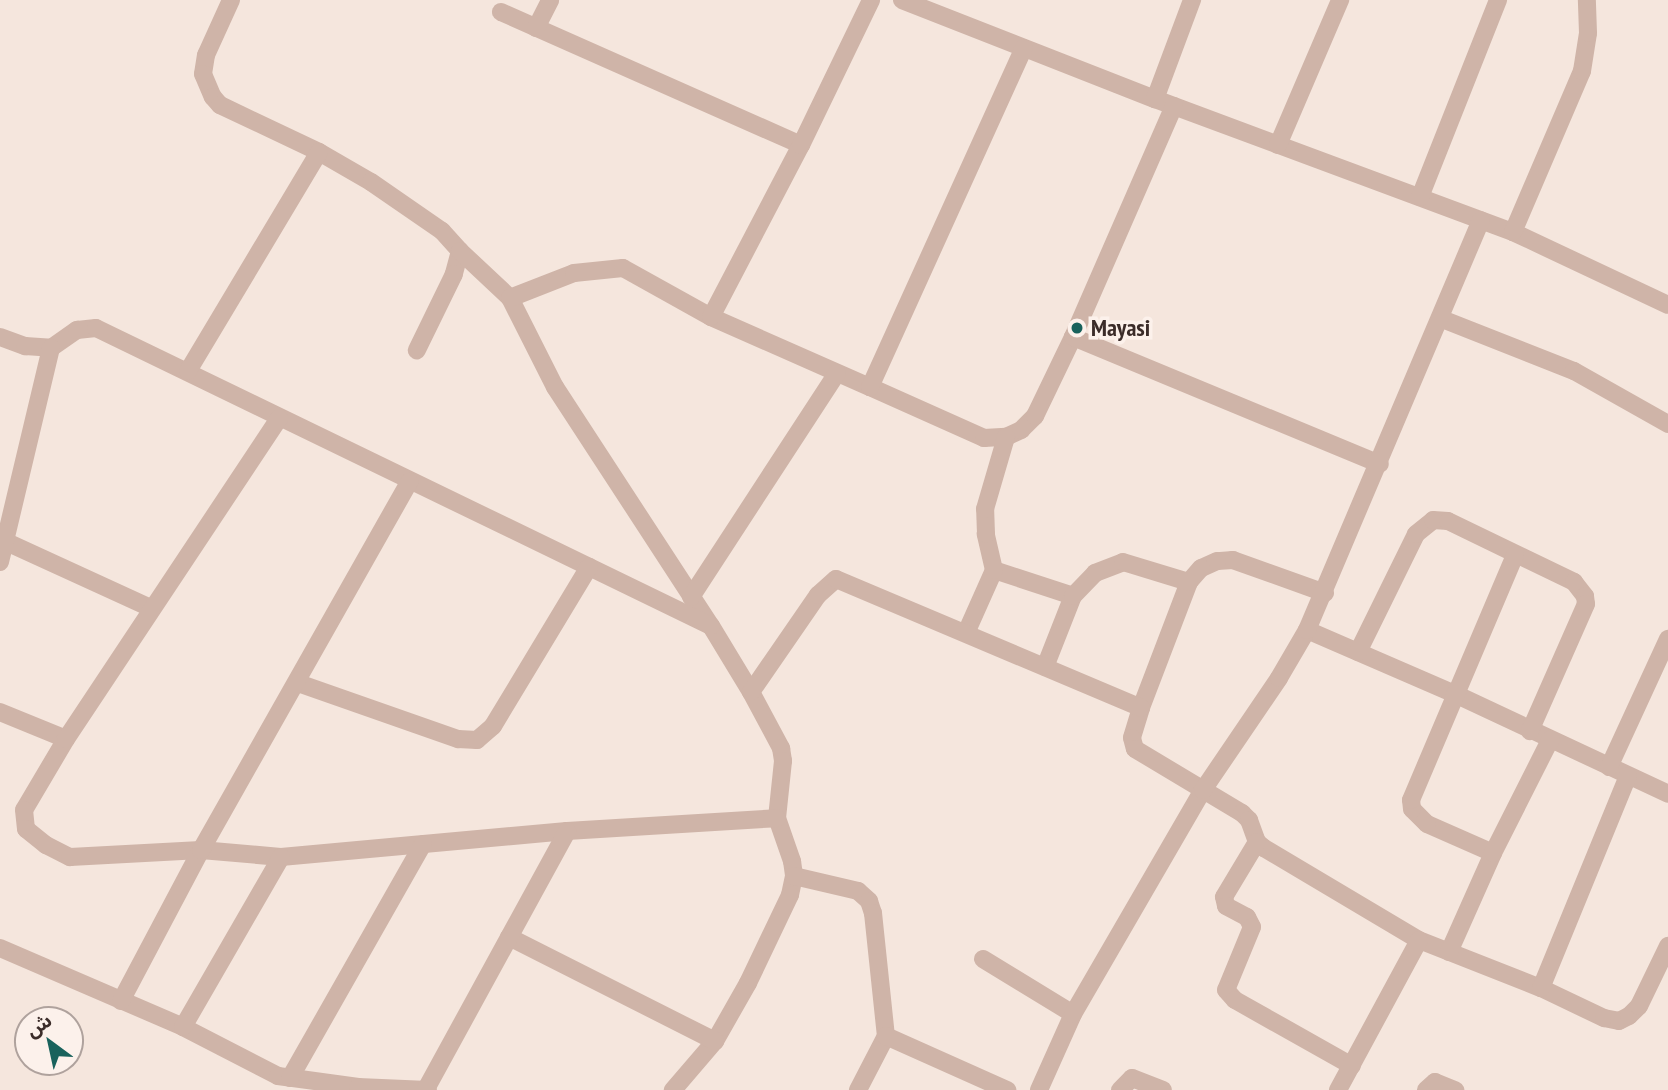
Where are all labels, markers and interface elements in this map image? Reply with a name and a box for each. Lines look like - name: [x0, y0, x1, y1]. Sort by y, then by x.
- place label: Mayasi: [1091, 314, 1150, 342]
- marker: Mayasi: [1069, 320, 1085, 336]
- north arrow: [14, 1006, 84, 1076]
- text: ش: [21, 1008, 56, 1042]

